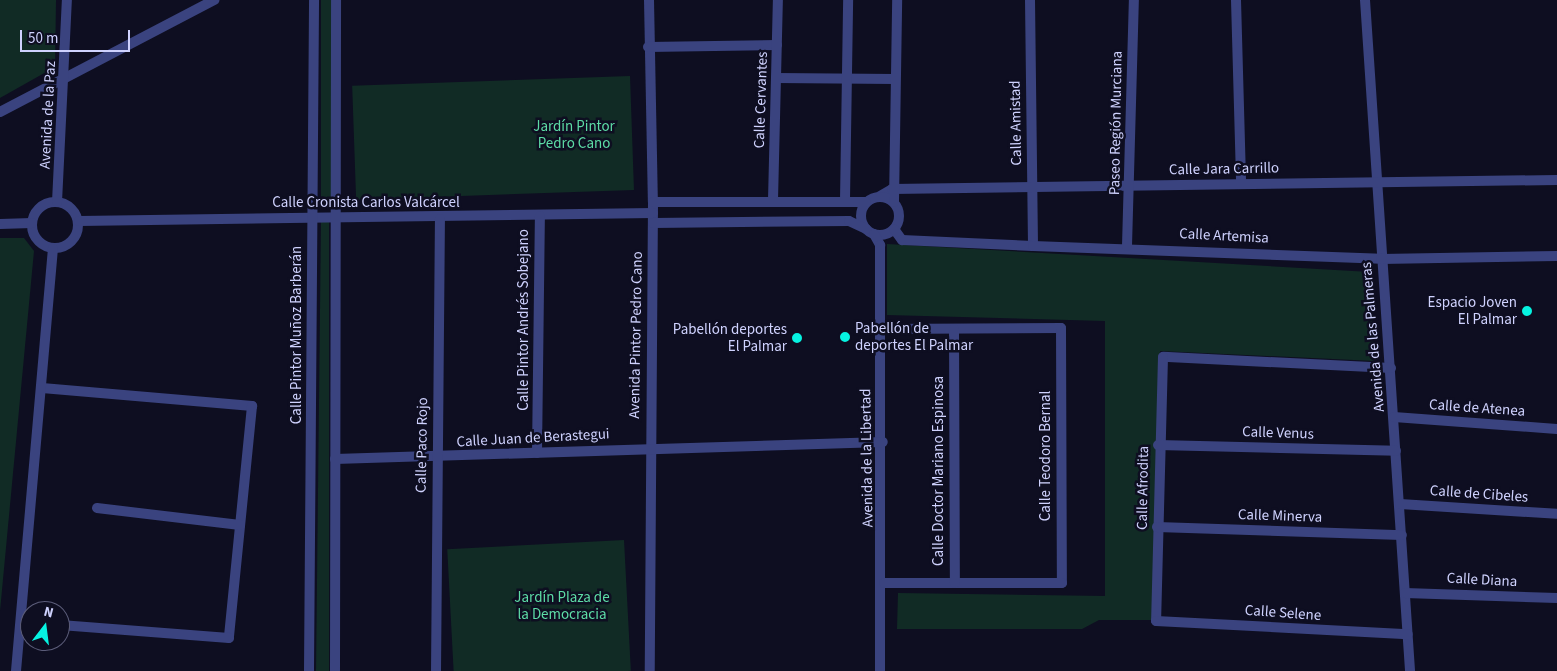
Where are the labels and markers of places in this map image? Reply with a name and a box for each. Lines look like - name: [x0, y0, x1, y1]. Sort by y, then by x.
- place label: Espacio Joven El Palmar: [1428, 293, 1517, 328]
- marker: Espacio Joven El Palmar: [1521, 305, 1533, 317]
- place label: Pabellón de deportes El Palmar: [855, 319, 973, 354]
- place label: Pabellón deportes El Palmar: [673, 320, 787, 355]
- marker: Pabellón de deportes El Palmar: [839, 331, 851, 343]
- marker: Pabellón deportes El Palmar: [791, 332, 803, 344]

